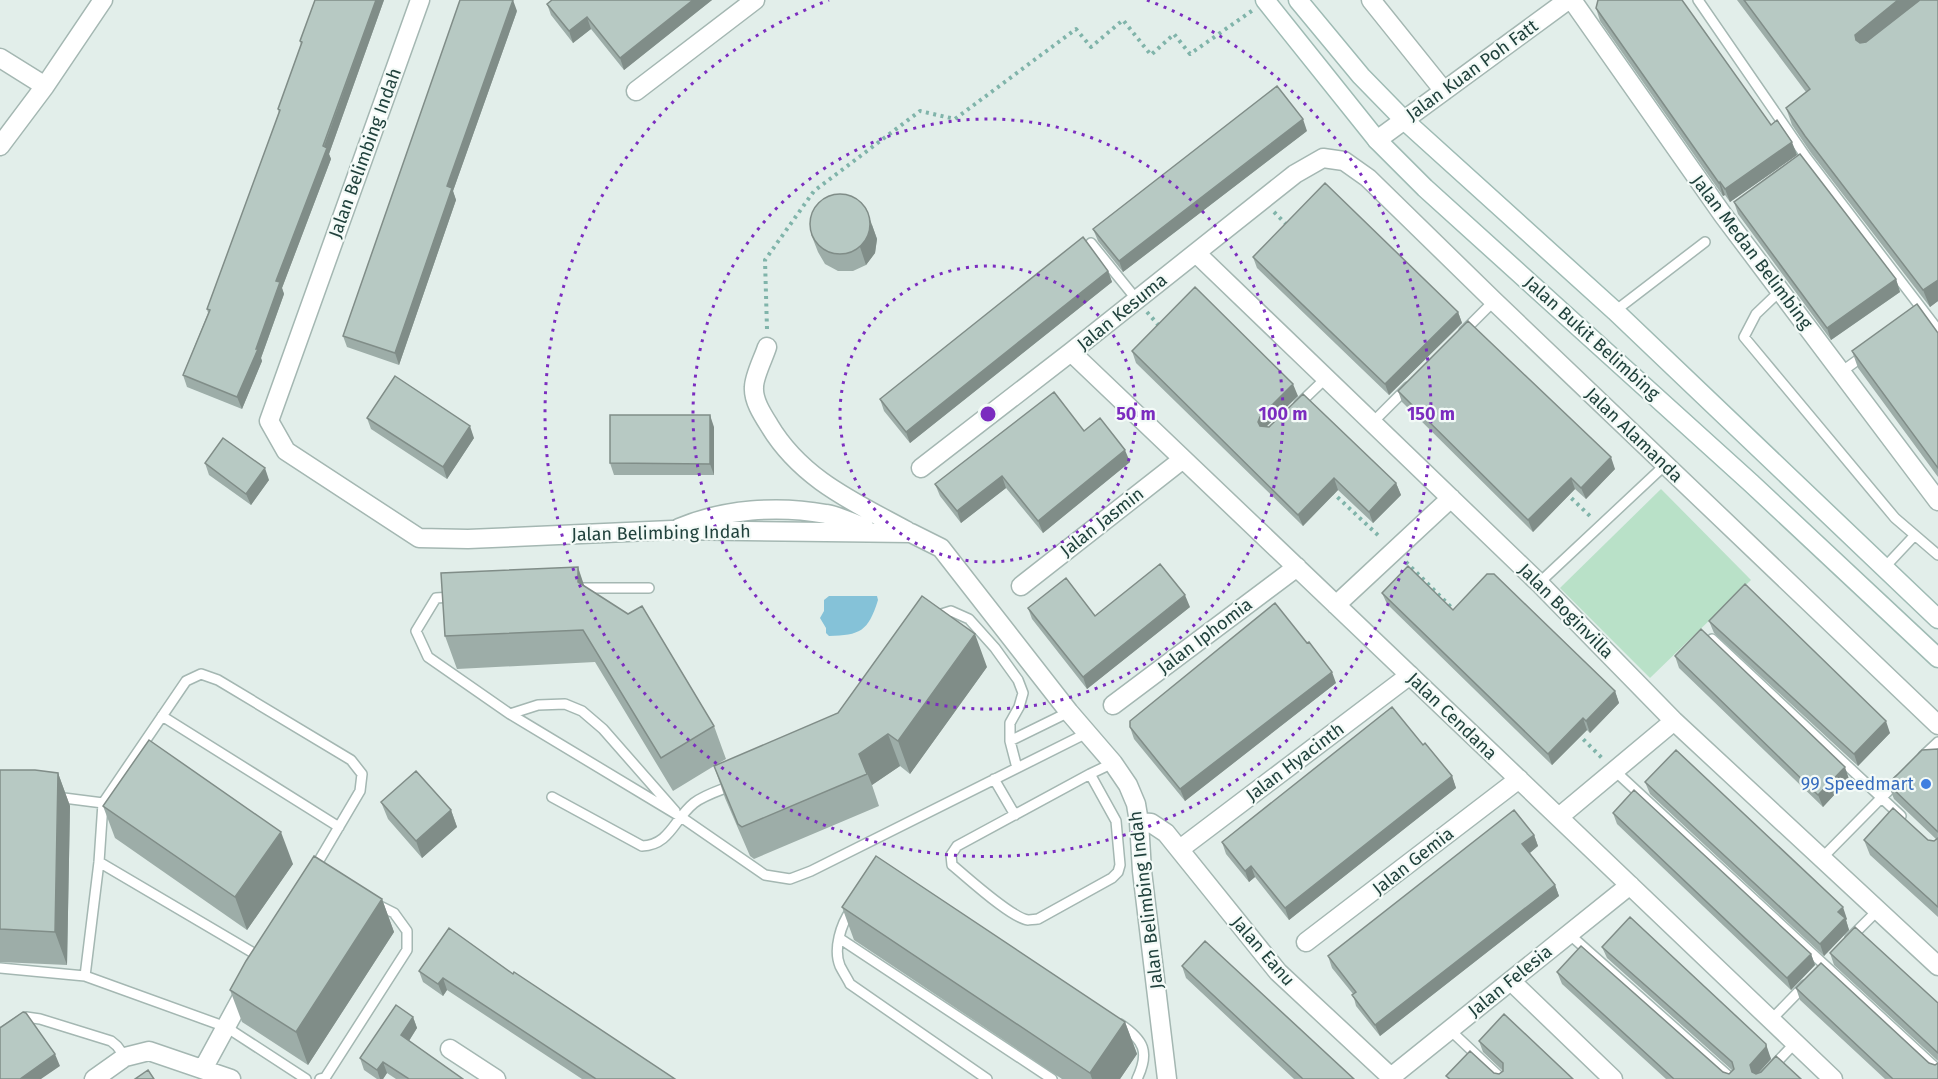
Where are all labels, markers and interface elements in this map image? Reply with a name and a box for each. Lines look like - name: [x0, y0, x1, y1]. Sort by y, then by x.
- street label: Jalan Kuan Poh Fatt: [1402, 14, 1543, 125]
- street label: Jalan Belimbing Indah: [324, 65, 406, 241]
- street label: Jalan Medan Belimbing: [1687, 171, 1818, 334]
- street label: Jalan Kesuma: [1072, 269, 1172, 355]
- street label: Jalan Bukit Belimbing: [1520, 271, 1665, 405]
- street label: Jalan Alamanda: [1581, 383, 1687, 487]
- text: 50 m: [1116, 403, 1156, 425]
- text: 100 m: [1259, 403, 1307, 425]
- text: 150 m: [1407, 403, 1455, 425]
- centre of rings: [978, 404, 998, 424]
- street label: Jalan Jasmin: [1056, 483, 1148, 561]
- street label: Jalan Belimbing Indah: [571, 520, 751, 546]
- street label: Jalan Boginvilla: [1514, 559, 1618, 663]
- street label: Jalan Iphomia: [1153, 593, 1257, 679]
- street label: Jalan Cendana: [1403, 668, 1501, 764]
- street label: Jalan Hyacinth: [1242, 718, 1348, 806]
- place label: 99 Speedmart: [1801, 773, 1914, 795]
- marker: 99 Speedmart: [1919, 777, 1933, 791]
- street label: Jalan Belimbing Indah: [1124, 810, 1168, 990]
- street label: Jalan Gemia: [1368, 823, 1458, 899]
- street label: Jalan Eanu: [1227, 911, 1299, 991]
- street label: Jalan Felesia: [1464, 940, 1556, 1022]

